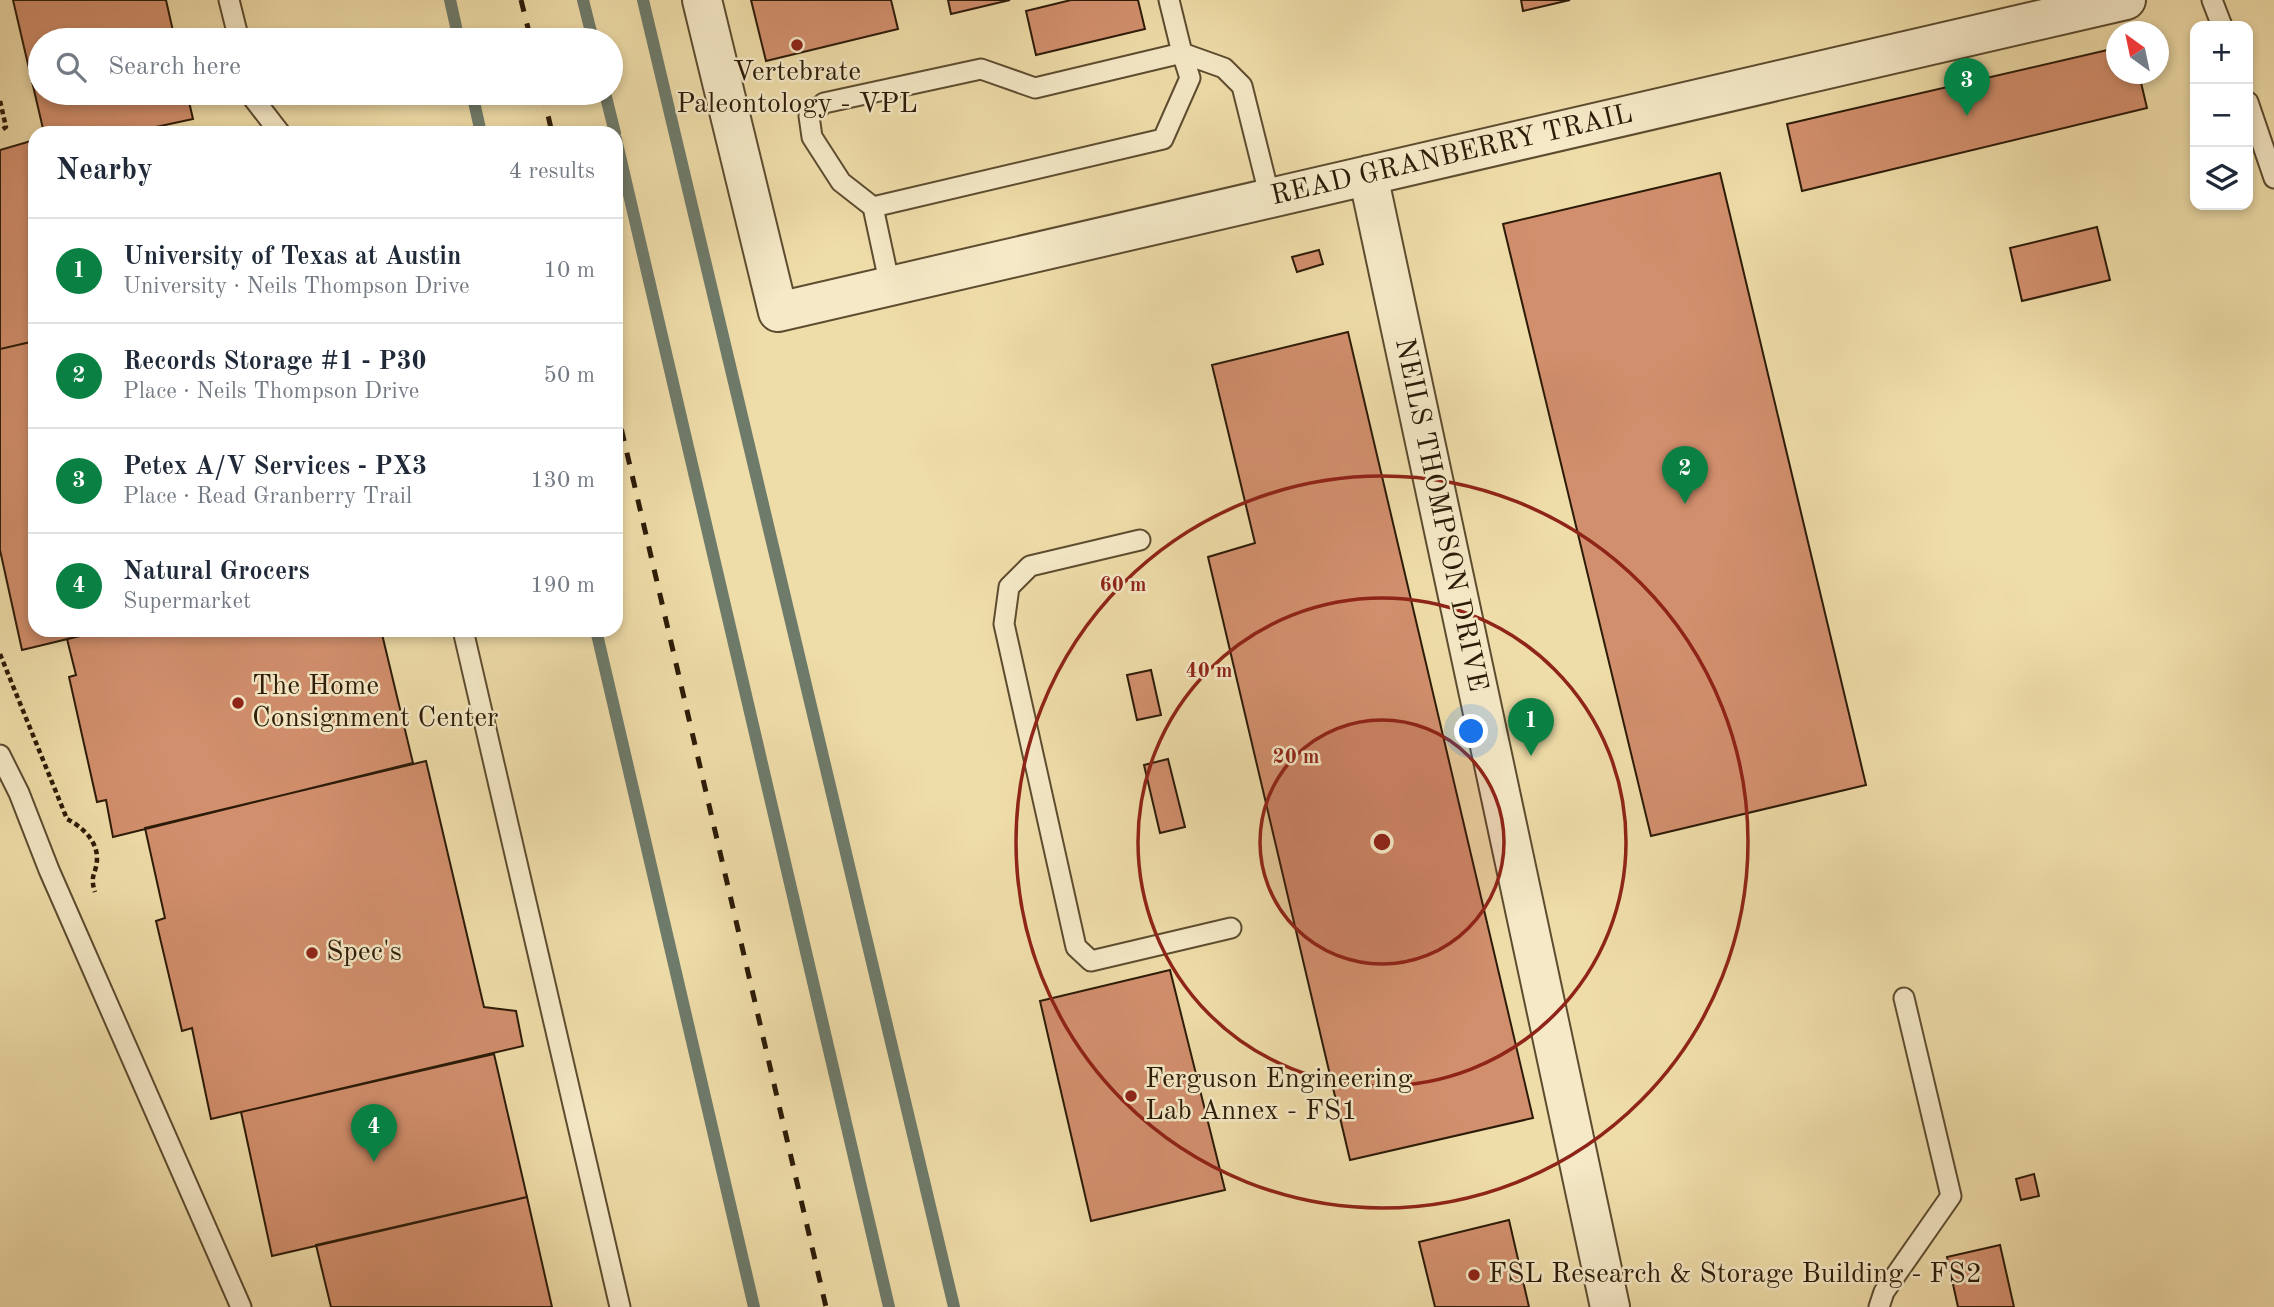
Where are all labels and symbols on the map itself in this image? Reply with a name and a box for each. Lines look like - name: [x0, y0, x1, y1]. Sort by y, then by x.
- north arrow: [2106, 21, 2169, 84]
- marker: Vertebrate Paleontology - VPL: [789, 37, 805, 53]
- pin: 3: [1944, 58, 1990, 116]
- place label: Vertebrate Paleontology - VPL: [676, 59, 918, 119]
- street label: READ GRANBERRY TRAIL: [1268, 101, 1636, 211]
- street label: NEILS THOMPSON DRIVE: [1389, 336, 1491, 694]
- pin: 2: [1662, 446, 1708, 504]
- text: 60 m: [1099, 575, 1147, 596]
- text: 40 m: [1185, 661, 1233, 682]
- place label: The Home Consignment Center: [252, 673, 499, 733]
- marker: The Home Consignment Center: [230, 695, 246, 711]
- pin: 1: [1508, 698, 1554, 756]
- your location: [1454, 714, 1488, 748]
- text: 20 m: [1272, 747, 1320, 768]
- centre of rings: [1370, 830, 1394, 854]
- place label: Spec's: [326, 939, 402, 967]
- marker: Spec's: [304, 945, 320, 961]
- place label: Ferguson Engineering Lab Annex - FS1: [1145, 1066, 1413, 1126]
- marker: Ferguson Engineering Lab Annex - FS1: [1123, 1088, 1139, 1104]
- pin: 4: [351, 1104, 397, 1162]
- place label: FSL Research & Storage Building - FS2: [1488, 1261, 1982, 1289]
- marker: FSL Research & Storage Building - FS2: [1466, 1267, 1482, 1283]

